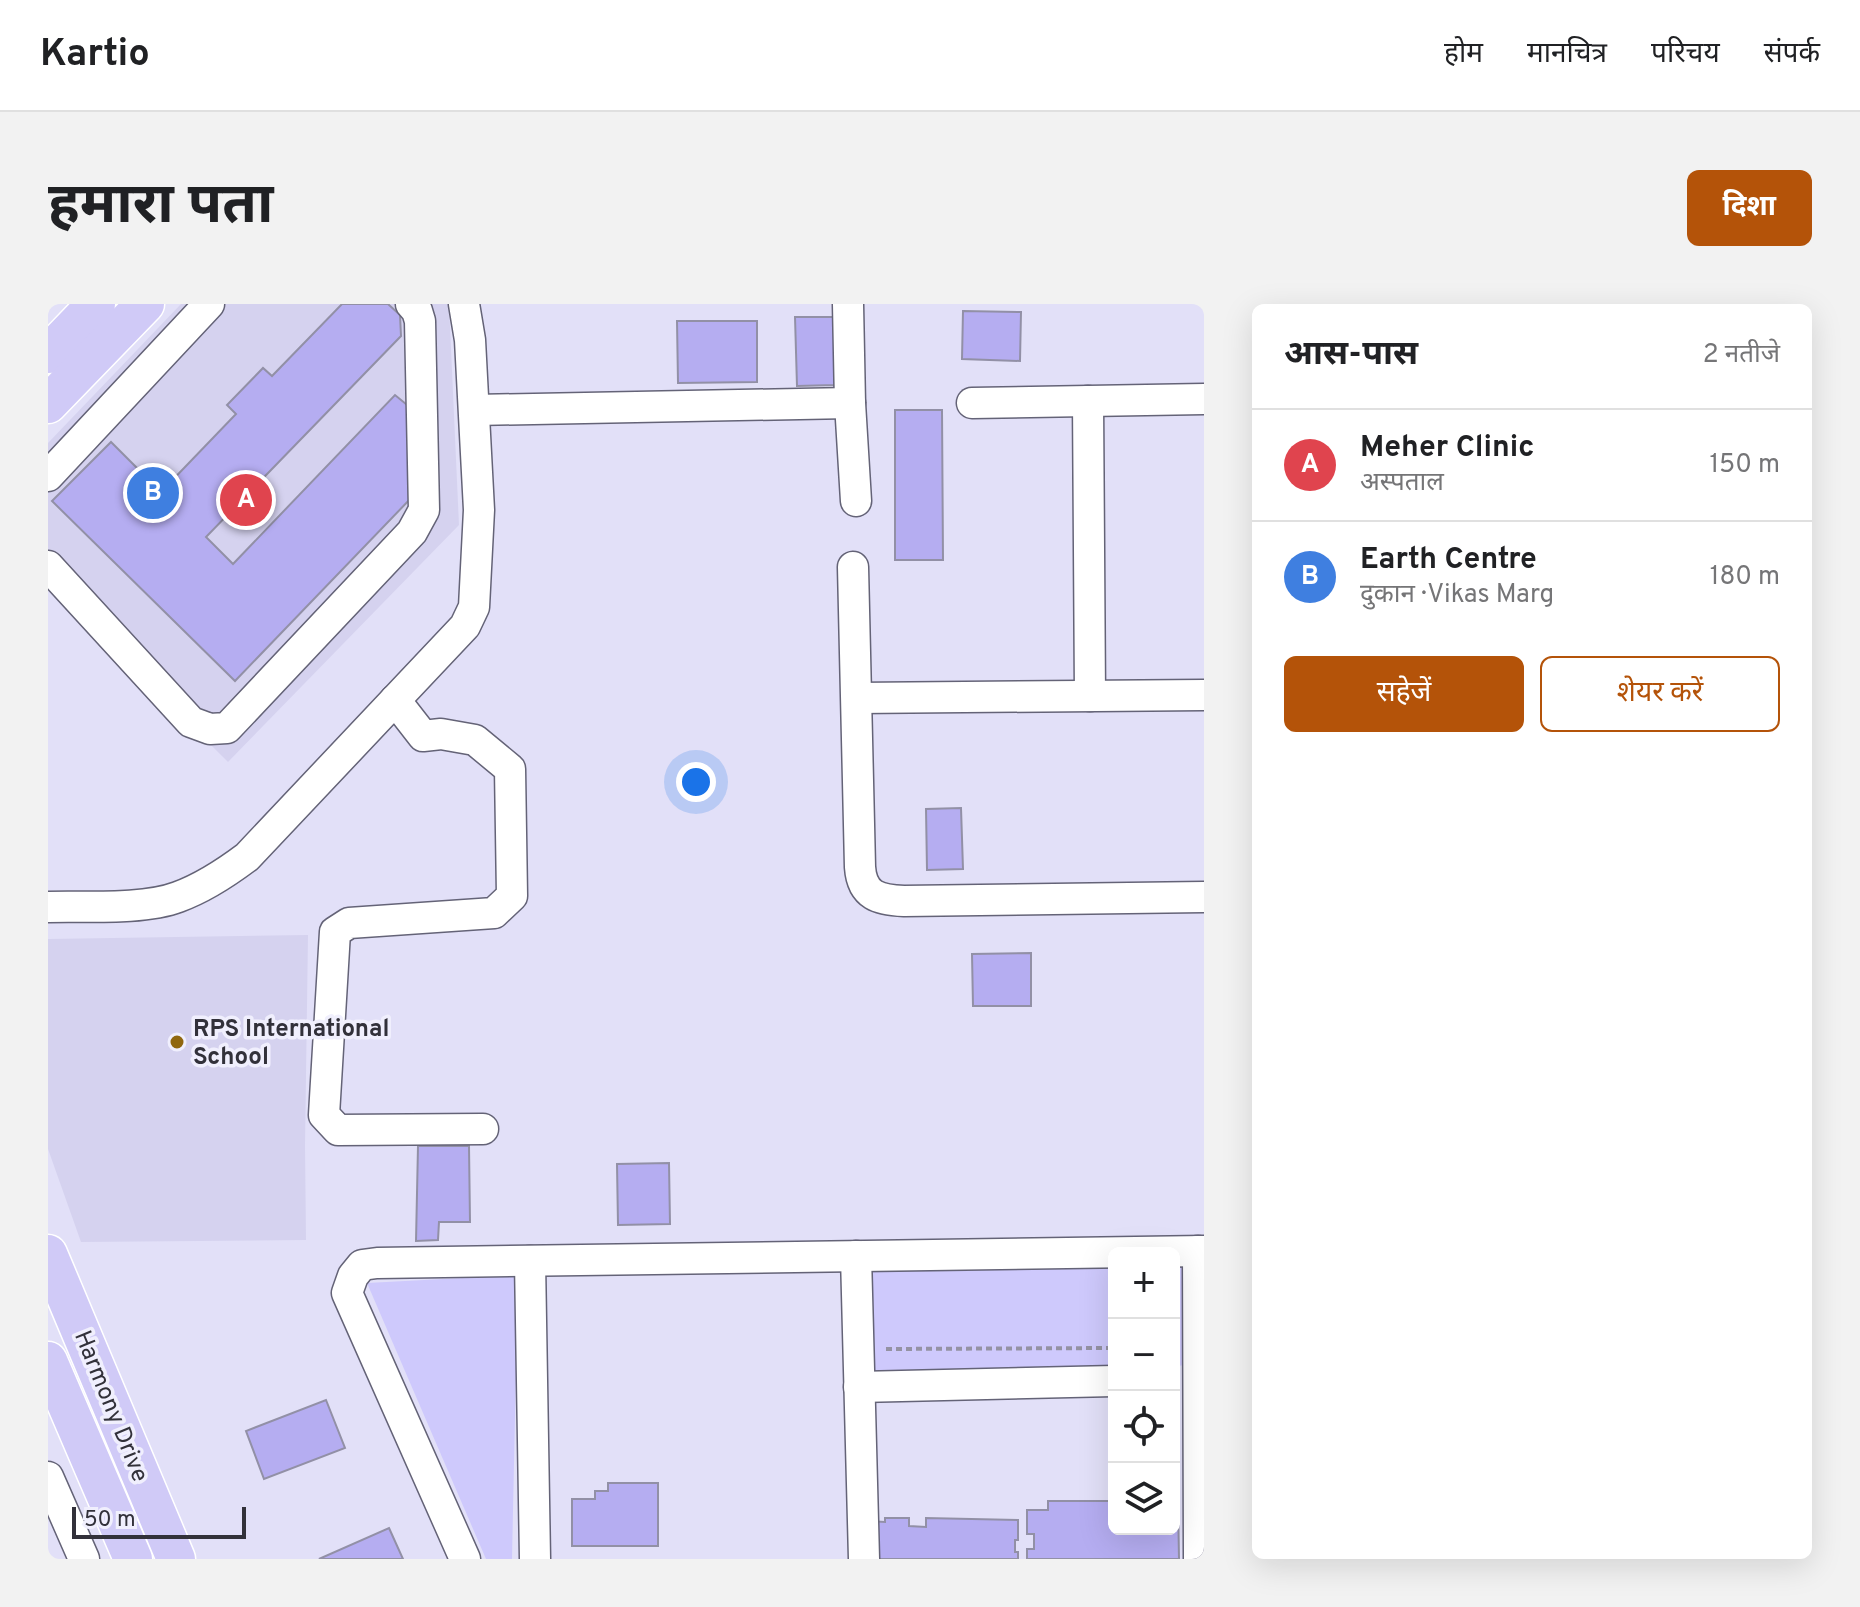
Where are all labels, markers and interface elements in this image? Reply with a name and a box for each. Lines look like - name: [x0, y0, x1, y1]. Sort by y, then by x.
- text: Kartio: [40, 31, 150, 80]
- text: होम: [1444, 37, 1483, 73]
- text: मानचित्र: [1527, 37, 1607, 73]
- text: परिचय: [1651, 37, 1720, 73]
- text: संपर्क: [1764, 37, 1820, 73]
- button: दिशा: [1687, 170, 1812, 246]
- text: हमारा पता: [48, 173, 273, 243]
- text: आस-पास: [1284, 334, 1418, 377]
- text: 2 नतीजे: [1703, 339, 1780, 372]
- text: Meher Clinic: [1360, 430, 1535, 467]
- text: A: [1301, 449, 1319, 482]
- text: 150 m: [1709, 449, 1780, 482]
- pin: B: [127, 463, 179, 523]
- text: अस्पताल: [1360, 467, 1444, 500]
- pin: A: [220, 470, 272, 530]
- text: Earth Centre: [1360, 542, 1537, 579]
- text: B: [1301, 561, 1319, 594]
- text: 180 m: [1710, 561, 1780, 594]
- text: दुकान · Vikas Marg: [1360, 579, 1554, 612]
- button: सहेजें: [1284, 656, 1524, 732]
- button: शेयर करें: [1540, 656, 1780, 732]
- your location: [676, 762, 716, 802]
- place label: RPS International School: [193, 1015, 389, 1073]
- marker: RPS International School: [168, 1033, 186, 1051]
- map controls: [1108, 1247, 1180, 1535]
- button: +: [1108, 1247, 1180, 1319]
- button: −: [1108, 1319, 1180, 1391]
- street label: Harmony Drive: [66, 1327, 154, 1487]
- button: locate: [1108, 1391, 1180, 1463]
- button: layers: [1108, 1463, 1180, 1535]
- scale bar: [72, 1503, 246, 1539]
- text: 50 m: [84, 1507, 136, 1534]

